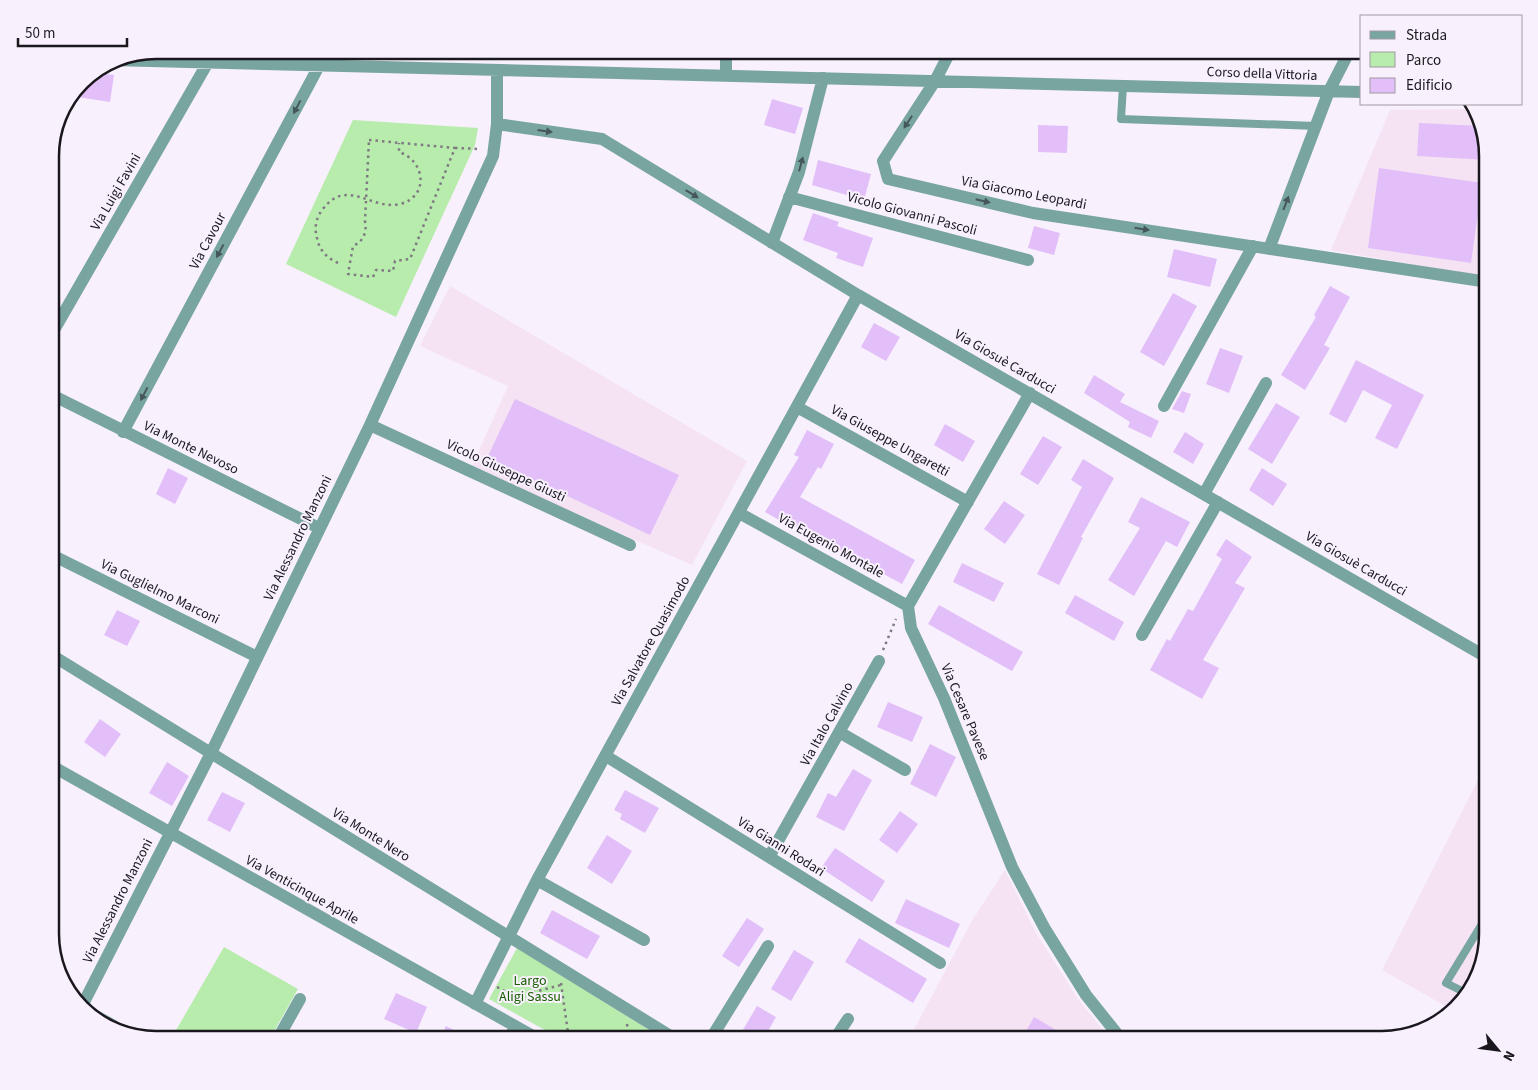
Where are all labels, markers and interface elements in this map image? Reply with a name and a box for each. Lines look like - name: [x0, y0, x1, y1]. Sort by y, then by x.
- scale bar: [18, 15, 126, 47]
- legend: [1360, 15, 1523, 105]
- text: 50 m: [25, 23, 55, 44]
- text: Strada: [1406, 25, 1447, 46]
- text: Parco: [1406, 50, 1441, 71]
- street label: Corso della Vittoria: [1206, 62, 1318, 86]
- text: Edificio: [1406, 75, 1453, 96]
- one-way arrow: [293, 100, 301, 115]
- one-way arrow: [904, 115, 913, 128]
- one-way arrow: [538, 127, 554, 135]
- street label: Via Luigi Favini: [86, 150, 146, 234]
- one-way arrow: [797, 157, 805, 172]
- street label: Via Giacomo Leopardi: [960, 171, 1088, 215]
- street label: Vicolo Giovanni Pascoli: [845, 187, 979, 241]
- one-way arrow: [685, 189, 698, 198]
- one-way arrow: [1282, 195, 1290, 210]
- one-way arrow: [975, 197, 990, 205]
- street label: Via Cavour: [185, 209, 231, 273]
- one-way arrow: [1135, 226, 1151, 234]
- one-way arrow: [216, 243, 224, 258]
- street label: Via Giosuè Carducci: [950, 325, 1060, 399]
- one-way arrow: [139, 387, 148, 401]
- street label: Via Giuseppe Ungaretti: [827, 400, 953, 482]
- street label: Via Monte Nevoso: [140, 416, 242, 480]
- street label: Vicolo Giuseppe Giusti: [443, 435, 569, 507]
- street label: Via Alessandro Manzoni: [259, 472, 337, 604]
- street label: Via Eugenio Montale: [774, 509, 888, 583]
- street label: Via Giosuè Carducci: [1301, 527, 1411, 601]
- street label: Via Guglielmo Marconi: [97, 555, 223, 629]
- street label: Via Salvatore Quasimodo: [607, 572, 695, 710]
- street label: Via Cesare Pavese: [936, 660, 994, 764]
- street label: Via Italo Calvino: [796, 678, 858, 770]
- street label: Via Monte Nero: [328, 803, 414, 867]
- street label: Via Gianni Rodari: [733, 812, 829, 882]
- street label: Via Alessandro Manzoni: [78, 835, 158, 967]
- street label: Via Venticinque Aprile: [242, 850, 362, 930]
- park label: Largo Aligi Sassu: [499, 971, 561, 1007]
- north arrow: [1473, 1025, 1523, 1075]
- text: N: [1497, 1047, 1519, 1065]

